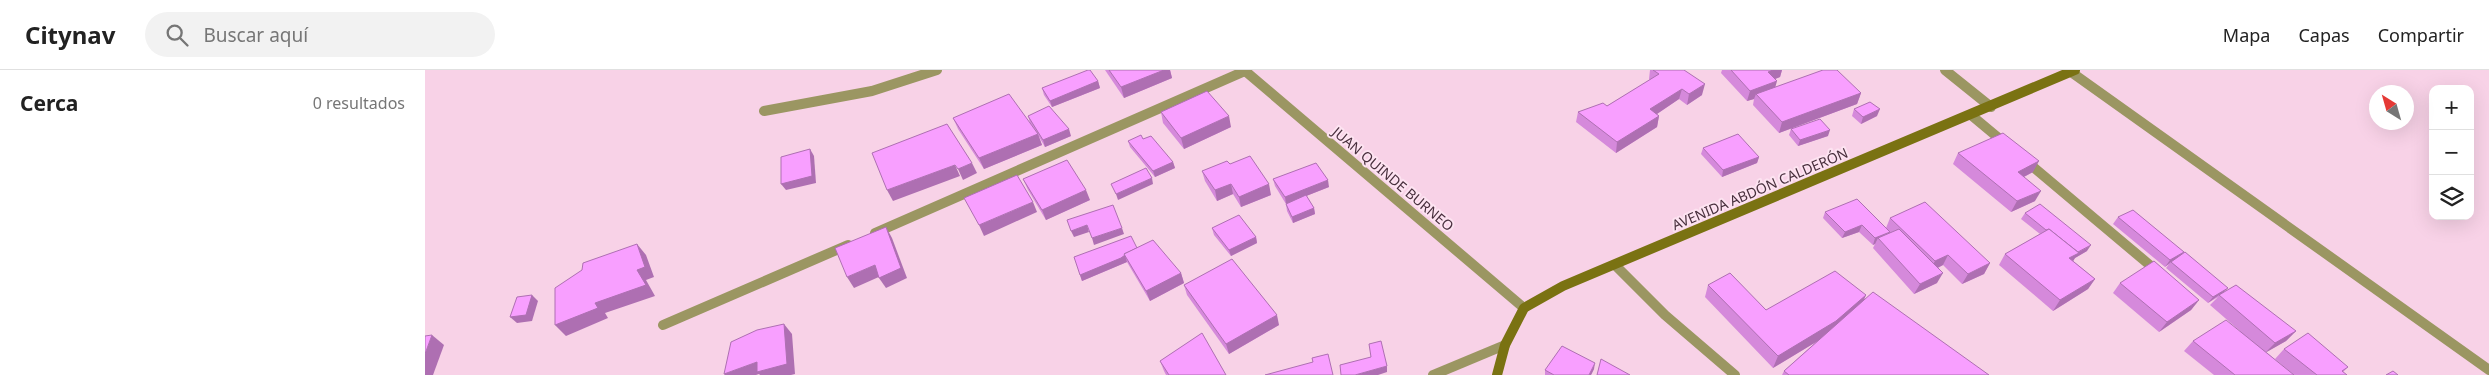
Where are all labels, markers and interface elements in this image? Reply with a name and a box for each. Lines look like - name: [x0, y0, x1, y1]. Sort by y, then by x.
- search box: [145, 12, 495, 57]
- text: Citynav: [25, 18, 115, 51]
- icon: search: [163, 21, 191, 49]
- text: Buscar aquí: [203, 22, 308, 48]
- text: Mapa: [2223, 23, 2270, 47]
- text: Capas: [2298, 23, 2350, 47]
- text: Compartir: [2378, 23, 2464, 47]
- north arrow: [2369, 85, 2414, 130]
- map controls: [2429, 85, 2474, 220]
- button: +: [2429, 85, 2474, 130]
- text: Cerca: [20, 89, 78, 117]
- text: 0 resultados: [313, 92, 405, 114]
- street label: JUAN QUINDE BURNEO: [1327, 121, 1458, 235]
- button: −: [2429, 130, 2474, 175]
- street label: AVENIDA ABDÓN CALDERÓN: [1669, 143, 1851, 234]
- button: layers: [2429, 175, 2474, 220]

